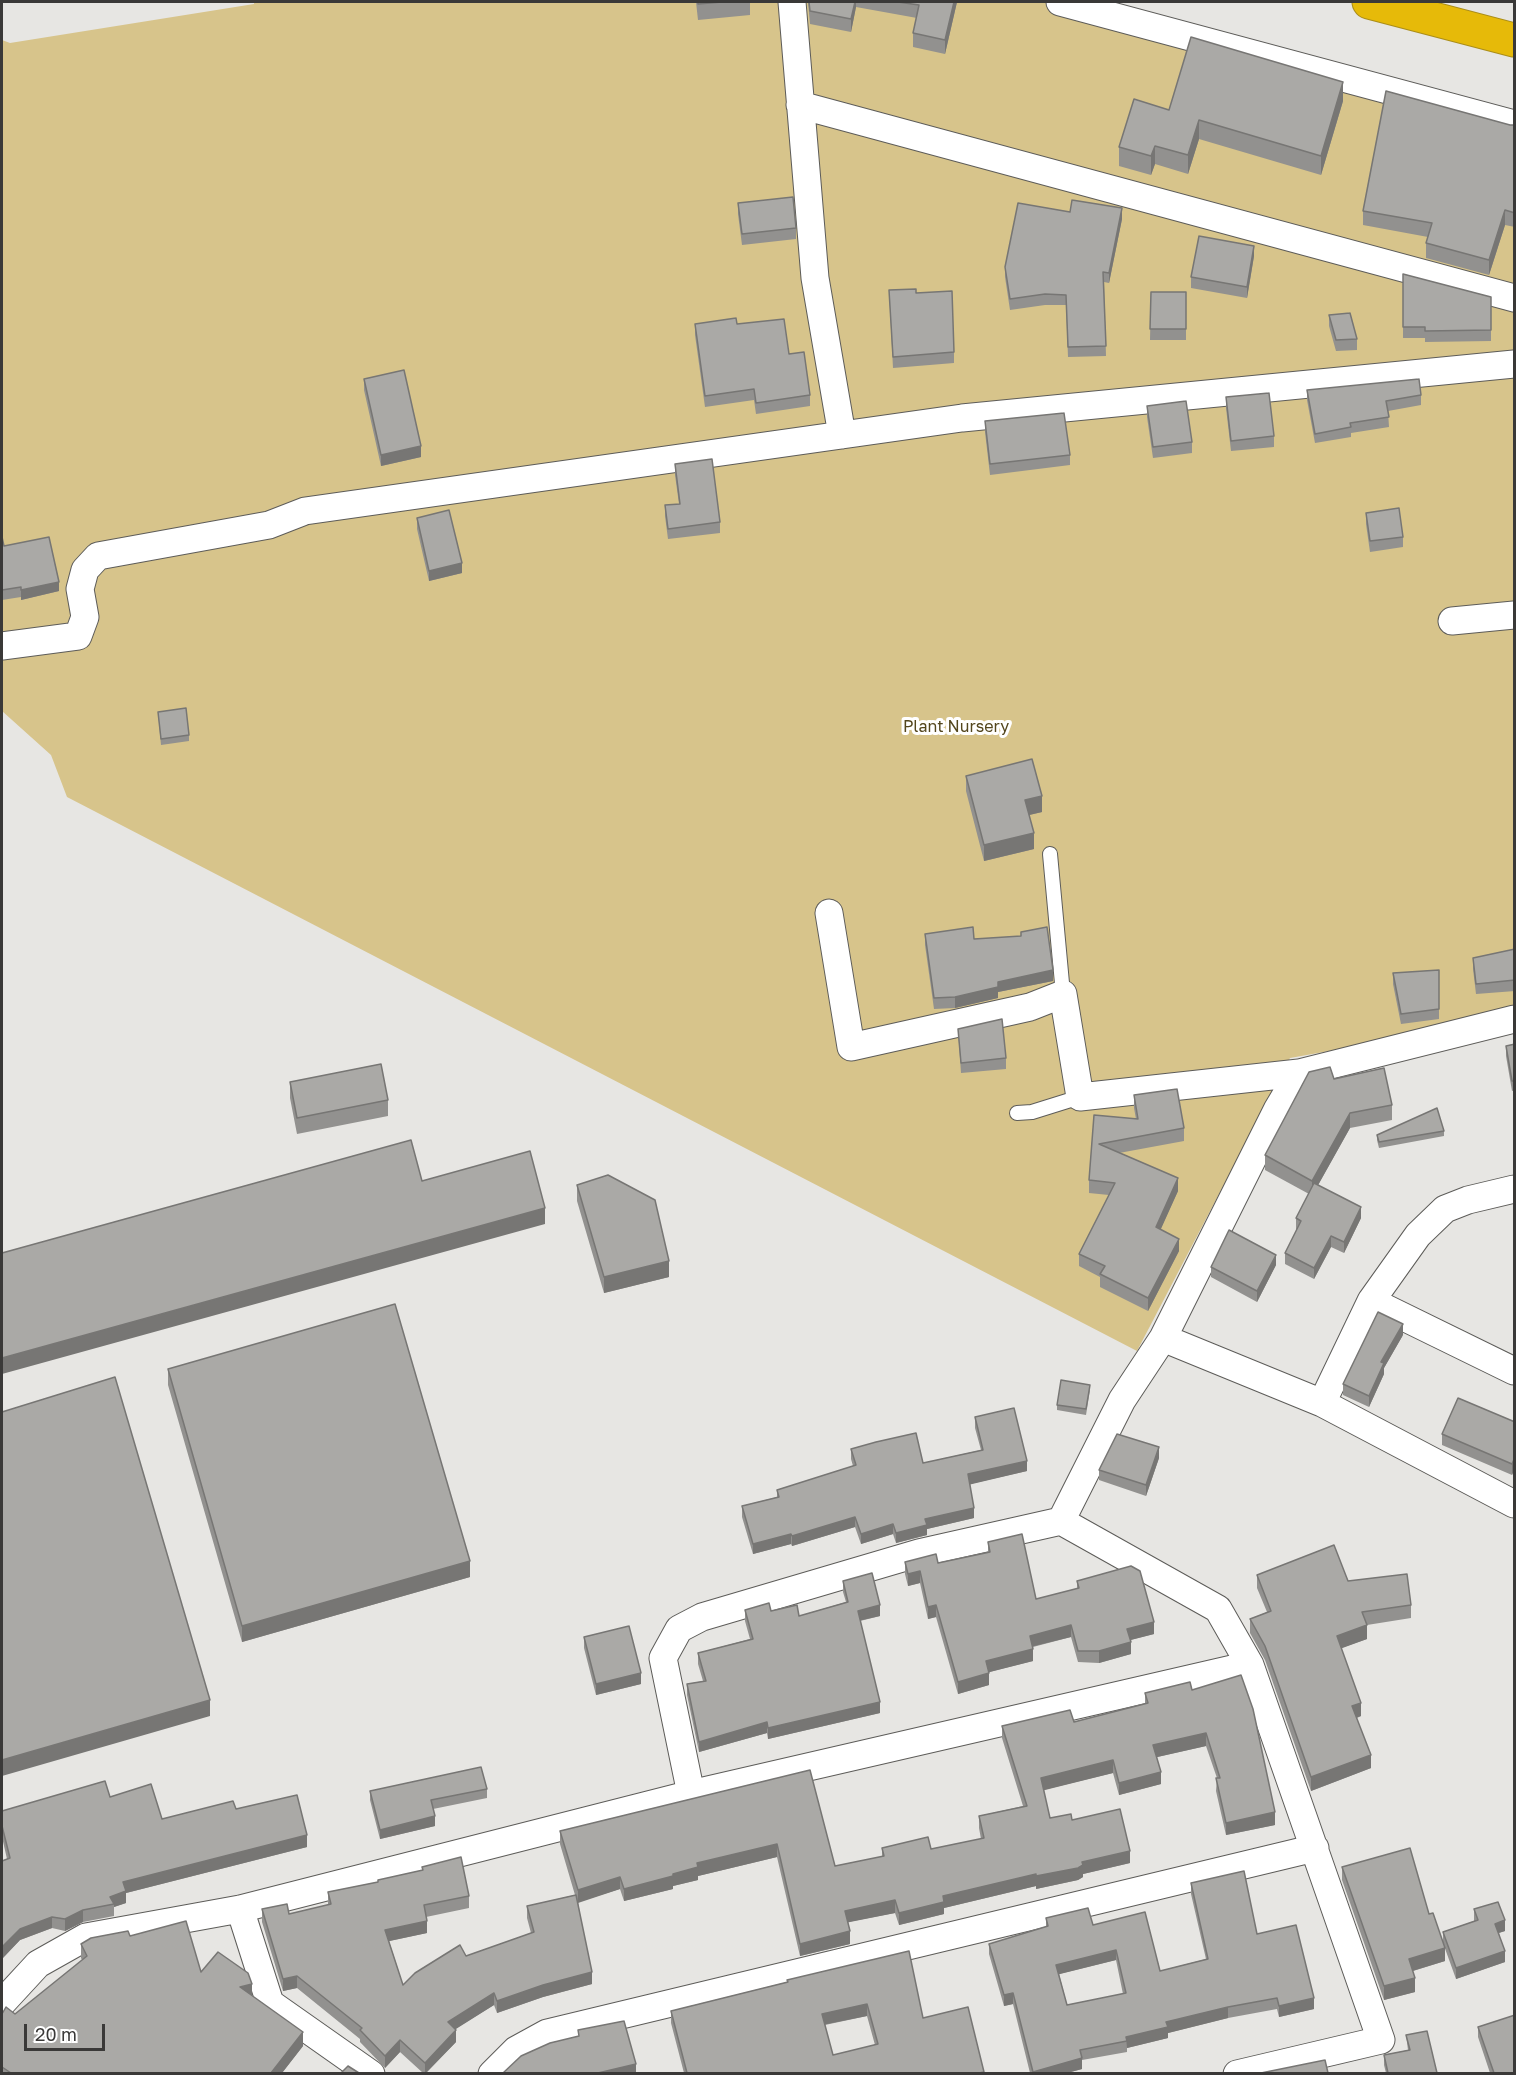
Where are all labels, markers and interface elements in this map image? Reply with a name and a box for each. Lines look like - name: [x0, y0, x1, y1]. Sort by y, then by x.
- park label: Plant Nursery: [903, 717, 1009, 737]
- scale bar: [27, 2012, 108, 2050]
- text: 20 m: [35, 2023, 77, 2045]

